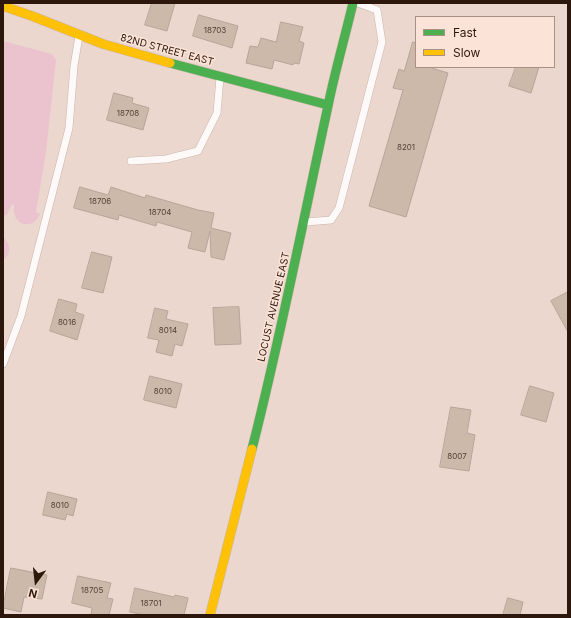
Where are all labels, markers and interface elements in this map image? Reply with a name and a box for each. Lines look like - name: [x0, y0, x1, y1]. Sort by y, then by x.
- legend: [415, 16, 555, 68]
- text: Fast: [453, 25, 477, 40]
- house number: 18703: [204, 26, 226, 36]
- street label: 82ND STREET EAST: [119, 32, 215, 68]
- text: Slow: [453, 45, 480, 60]
- house number: 18708: [117, 109, 139, 119]
- house number: 8201: [397, 143, 415, 153]
- house number: 18706: [89, 197, 111, 207]
- house number: 18704: [149, 208, 171, 218]
- street label: LOCUST AVENUE EAST: [256, 251, 292, 363]
- house number: 8016: [58, 318, 76, 328]
- house number: 8014: [159, 326, 177, 336]
- house number: 8010: [154, 387, 172, 397]
- house number: 8007: [447, 452, 467, 462]
- house number: 8010: [51, 501, 69, 511]
- north arrow: [16, 562, 56, 602]
- text: N: [27, 586, 39, 601]
- house number: 18705: [81, 586, 103, 596]
- house number: 18701: [141, 599, 161, 609]

